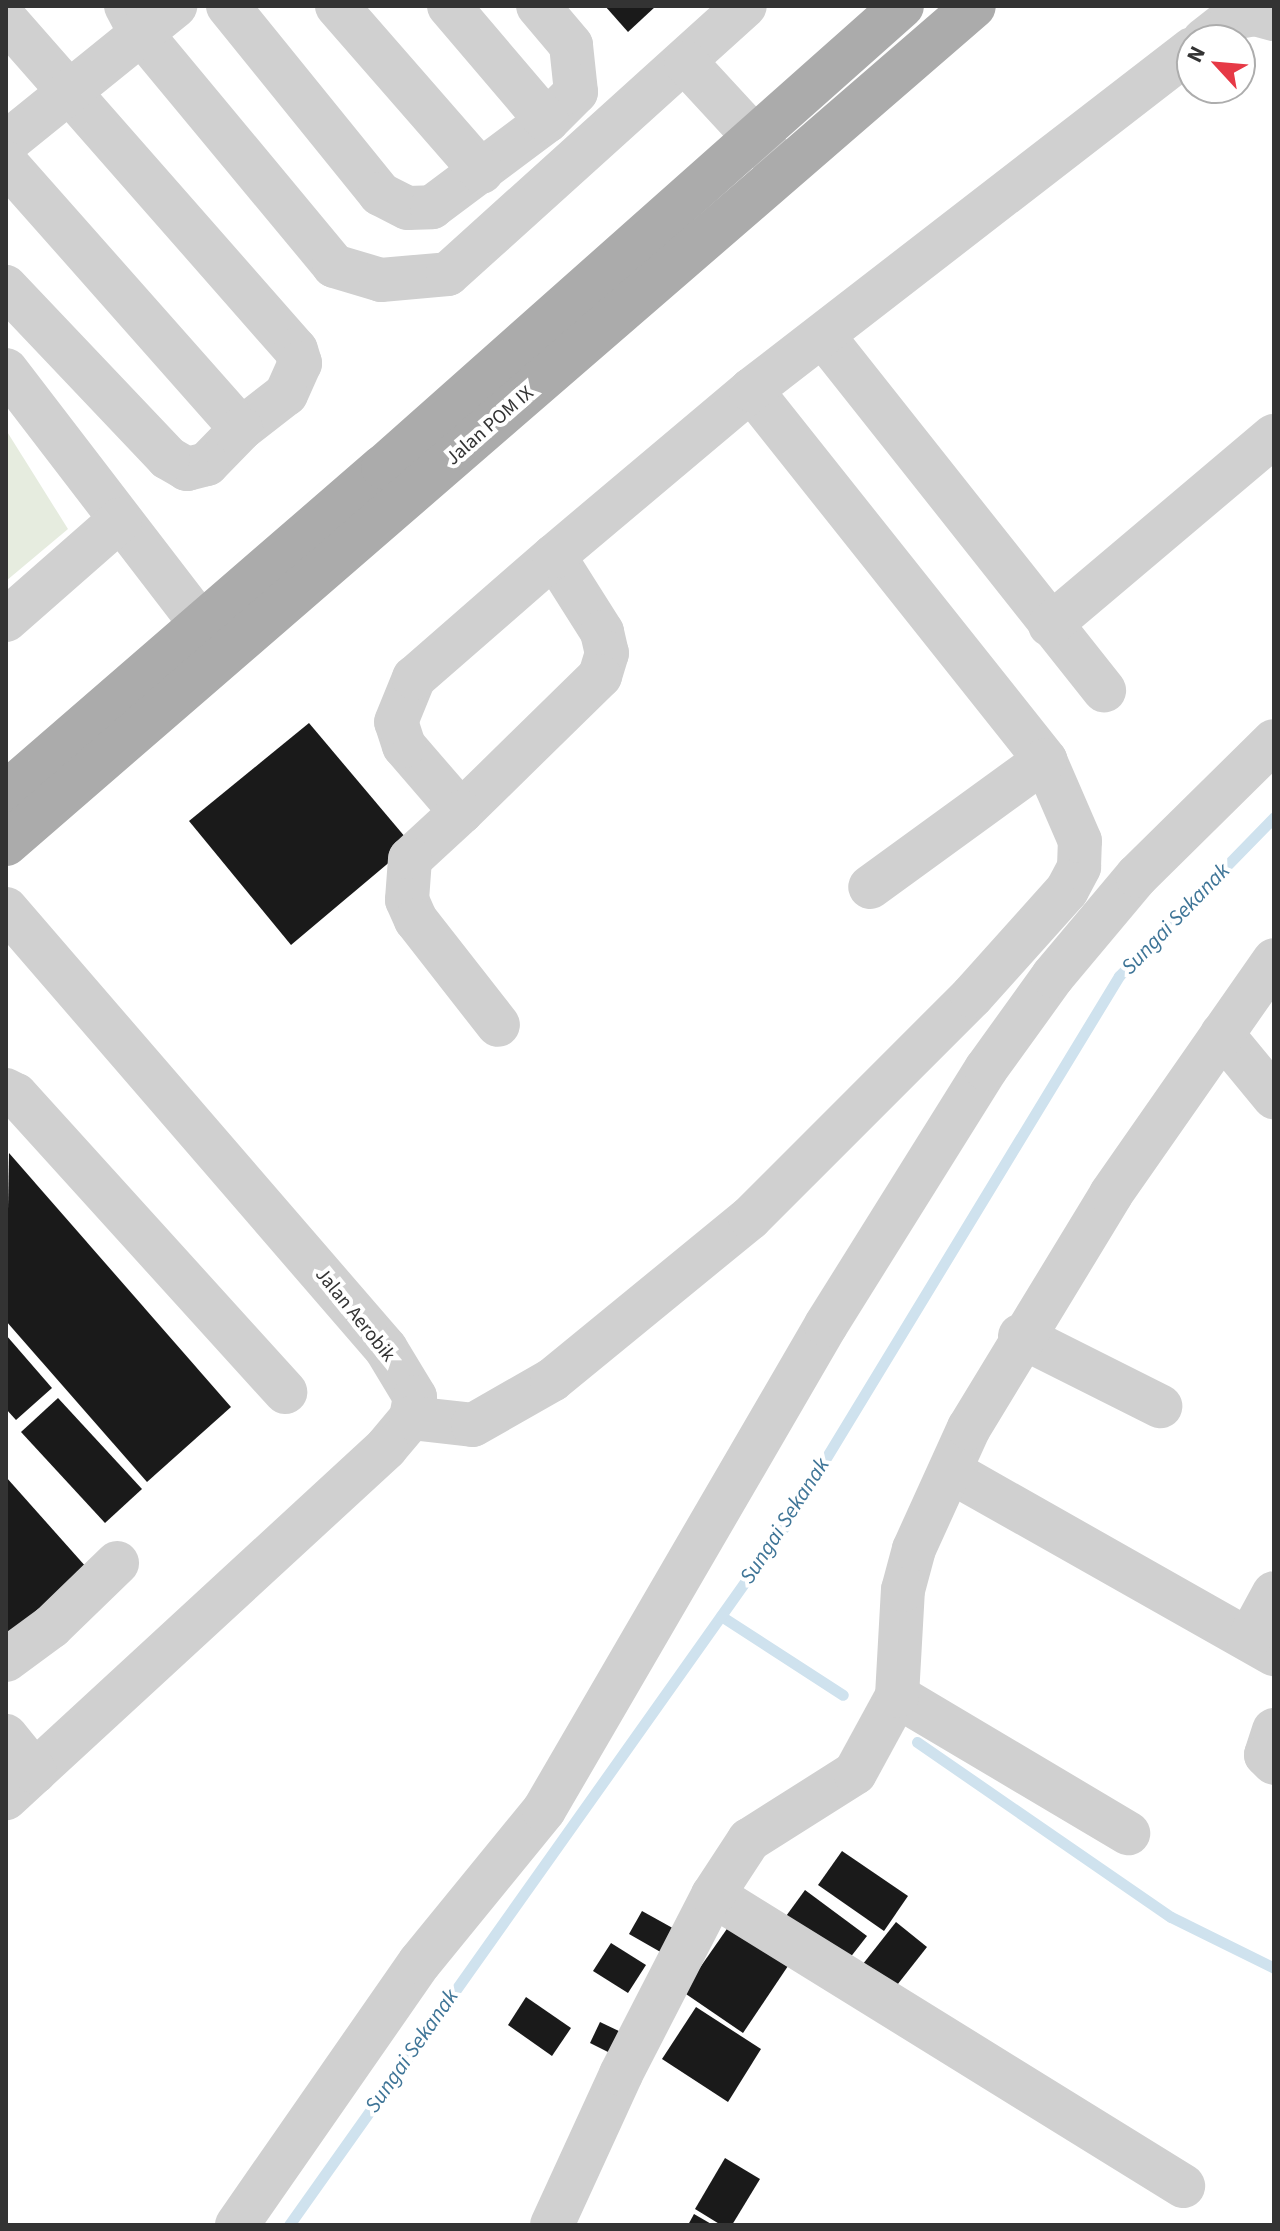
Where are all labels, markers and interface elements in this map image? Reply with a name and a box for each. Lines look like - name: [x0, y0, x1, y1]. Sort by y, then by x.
- north arrow: [1176, 24, 1256, 104]
- text: N: [1179, 41, 1214, 68]
- street label: Jalan POM IX: [441, 381, 539, 471]
- water label: Sungai Sekanak: [1116, 858, 1236, 980]
- street label: Jalan Aerobik: [310, 1263, 400, 1367]
- water label: Sungai Sekanak: [735, 1453, 835, 1589]
- water label: Sungai Sekanak: [360, 1984, 464, 2118]

